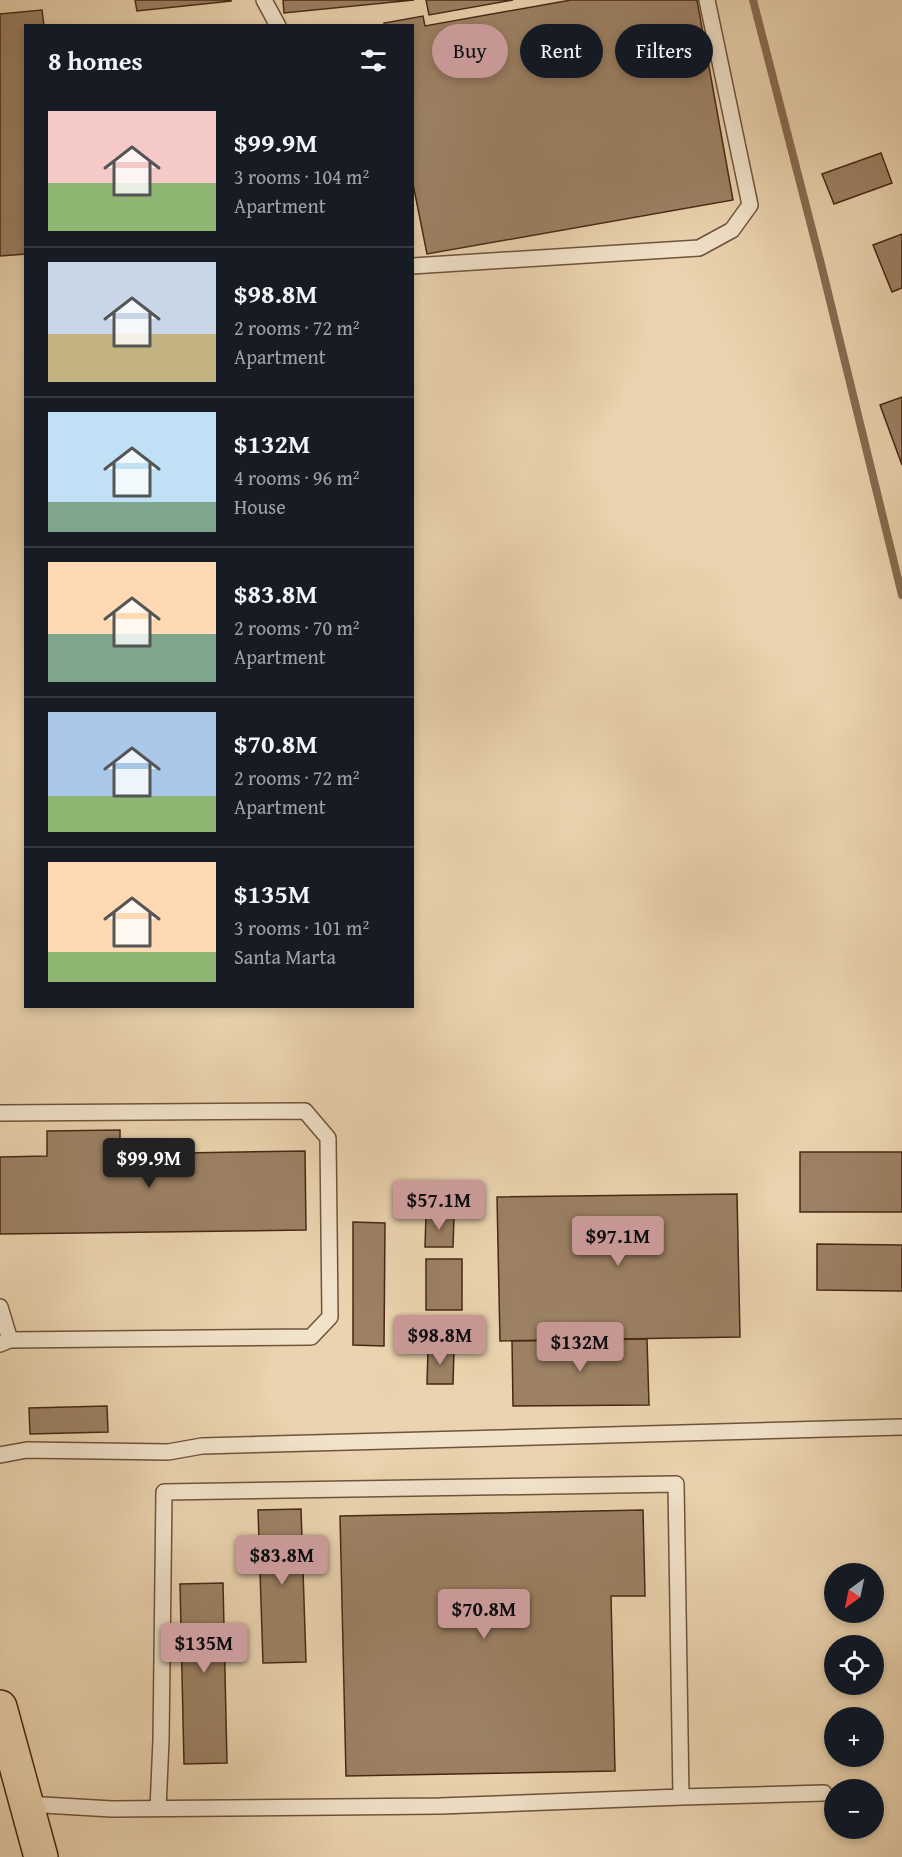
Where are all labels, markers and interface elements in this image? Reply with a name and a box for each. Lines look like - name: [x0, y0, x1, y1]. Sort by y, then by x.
- chip: Buy: [432, 24, 508, 78]
- chip: Rent: [520, 24, 603, 78]
- chip: Filters: [615, 24, 713, 78]
- text: 8 homes: [48, 41, 143, 80]
- icon: filters: [357, 44, 390, 77]
- text: $99.9M: [234, 123, 318, 162]
- icon: home: [96, 135, 168, 207]
- text: 3 rooms · 104 m²: [234, 162, 369, 191]
- text: Apartment: [234, 191, 326, 220]
- text: $98.8M: [234, 274, 318, 313]
- icon: home: [96, 286, 168, 358]
- text: 2 rooms · 72 m²: [234, 313, 360, 342]
- text: Apartment: [234, 342, 326, 371]
- text: $132M: [234, 424, 310, 463]
- icon: home: [96, 436, 168, 508]
- text: 4 rooms · 96 m²: [234, 463, 360, 492]
- text: House: [234, 492, 286, 521]
- text: $83.8M: [234, 574, 318, 613]
- icon: home: [96, 586, 168, 658]
- text: 2 rooms · 70 m²: [234, 613, 360, 642]
- text: Apartment: [234, 642, 326, 671]
- text: $70.8M: [234, 724, 318, 763]
- icon: home: [96, 736, 168, 808]
- text: 2 rooms · 72 m²: [234, 763, 360, 792]
- text: Apartment: [234, 792, 326, 821]
- text: $135M: [234, 874, 310, 913]
- icon: home: [96, 886, 168, 958]
- text: 3 rooms · 101 m²: [234, 913, 369, 942]
- text: Santa Marta: [234, 942, 336, 971]
- pin: $99.9M: [100, 1138, 198, 1189]
- text: $99.9M: [117, 1143, 181, 1172]
- pin: $57.1M: [390, 1180, 488, 1231]
- text: $57.1M: [407, 1185, 471, 1214]
- pin: $97.1M: [569, 1216, 667, 1267]
- text: $97.1M: [586, 1221, 650, 1250]
- pin: $98.8M: [391, 1315, 489, 1366]
- text: $98.8M: [408, 1320, 472, 1349]
- pin: $132M: [538, 1322, 622, 1373]
- text: $132M: [551, 1327, 609, 1356]
- pin: $83.8M: [233, 1535, 331, 1586]
- text: $83.8M: [250, 1540, 314, 1569]
- north arrow: [824, 1563, 884, 1623]
- map controls: [824, 1563, 884, 1839]
- pin: $70.8M: [435, 1589, 533, 1640]
- text: $70.8M: [452, 1594, 516, 1623]
- pin: $135M: [162, 1623, 246, 1674]
- text: $135M: [175, 1628, 233, 1657]
- button: locate: [824, 1635, 884, 1695]
- button: +: [824, 1707, 884, 1767]
- button: −: [824, 1779, 884, 1839]

